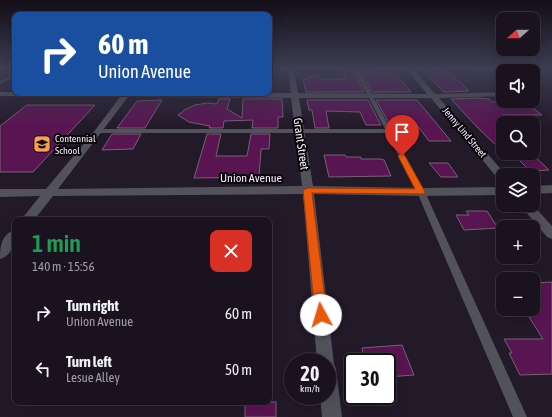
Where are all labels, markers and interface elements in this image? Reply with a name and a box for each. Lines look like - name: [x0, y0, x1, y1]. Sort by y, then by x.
- north arrow: [496, 12, 540, 56]
- map controls: [496, 12, 540, 316]
- icon: right: [32, 28, 84, 80]
- text: 60 m: [98, 28, 148, 60]
- text: Union Avenue: [98, 61, 191, 82]
- button: sound: [496, 64, 540, 108]
- street label: Jenny Lind Street: [440, 105, 489, 160]
- pin: [385, 115, 419, 156]
- button: search: [496, 116, 540, 160]
- street label: Grant Street: [290, 117, 312, 171]
- icon: arrive: [391, 121, 413, 143]
- place label: Contennial School: [55, 133, 96, 156]
- school or university icon: Contennial School: [32, 134, 52, 154]
- button: layers: [496, 168, 540, 212]
- street label: Union Avenue: [220, 171, 282, 185]
- button: +: [496, 220, 540, 264]
- text: 1 min: [32, 230, 81, 257]
- button: close: [210, 230, 252, 272]
- text: 140 m · 15:56: [32, 259, 95, 274]
- button: −: [496, 272, 540, 316]
- position arrow: [300, 294, 342, 336]
- text: Turn right: [66, 297, 119, 314]
- icon: right: [32, 302, 54, 324]
- text: 60 m: [225, 305, 252, 322]
- text: Union Avenue: [66, 314, 133, 329]
- text: Turn left: [66, 353, 112, 370]
- speed limit sign: 30: [344, 353, 396, 405]
- icon: left: [32, 358, 54, 380]
- text: 50 m: [225, 361, 252, 378]
- text: 20: [301, 362, 319, 385]
- text: Lesue Alley: [66, 370, 120, 385]
- text: km/h: [300, 383, 320, 394]

